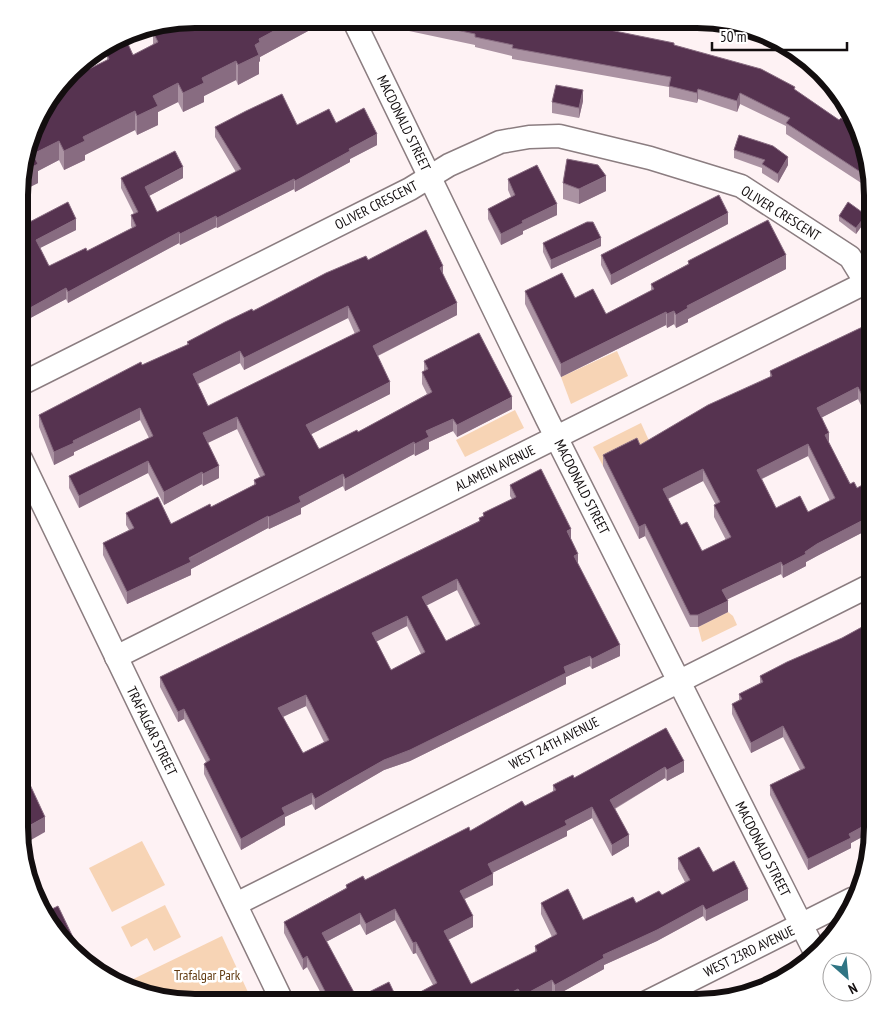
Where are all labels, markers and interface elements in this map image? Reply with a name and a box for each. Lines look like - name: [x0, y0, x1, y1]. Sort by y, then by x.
- scale bar: [712, 20, 847, 52]
- text: 50 m: [720, 27, 746, 46]
- street label: MACDONALD STREET: [373, 72, 435, 174]
- street label: OLIVER CRESCENT: [332, 176, 421, 234]
- street label: OLIVER CRESCENT: [738, 181, 825, 245]
- street label: MACDONALD STREET: [550, 436, 614, 538]
- street label: ALAMEIN AVENUE: [452, 441, 538, 495]
- street label: TRAFALGAR STREET: [123, 683, 182, 779]
- street label: WEST 24TH AVENUE: [506, 713, 602, 773]
- street label: MACDONALD STREET: [731, 798, 795, 900]
- street label: WEST 23RD AVENUE: [701, 921, 797, 981]
- north arrow: [822, 952, 872, 1002]
- park label: Trafalgar Park: [174, 966, 241, 984]
- text: N: [845, 979, 860, 998]

